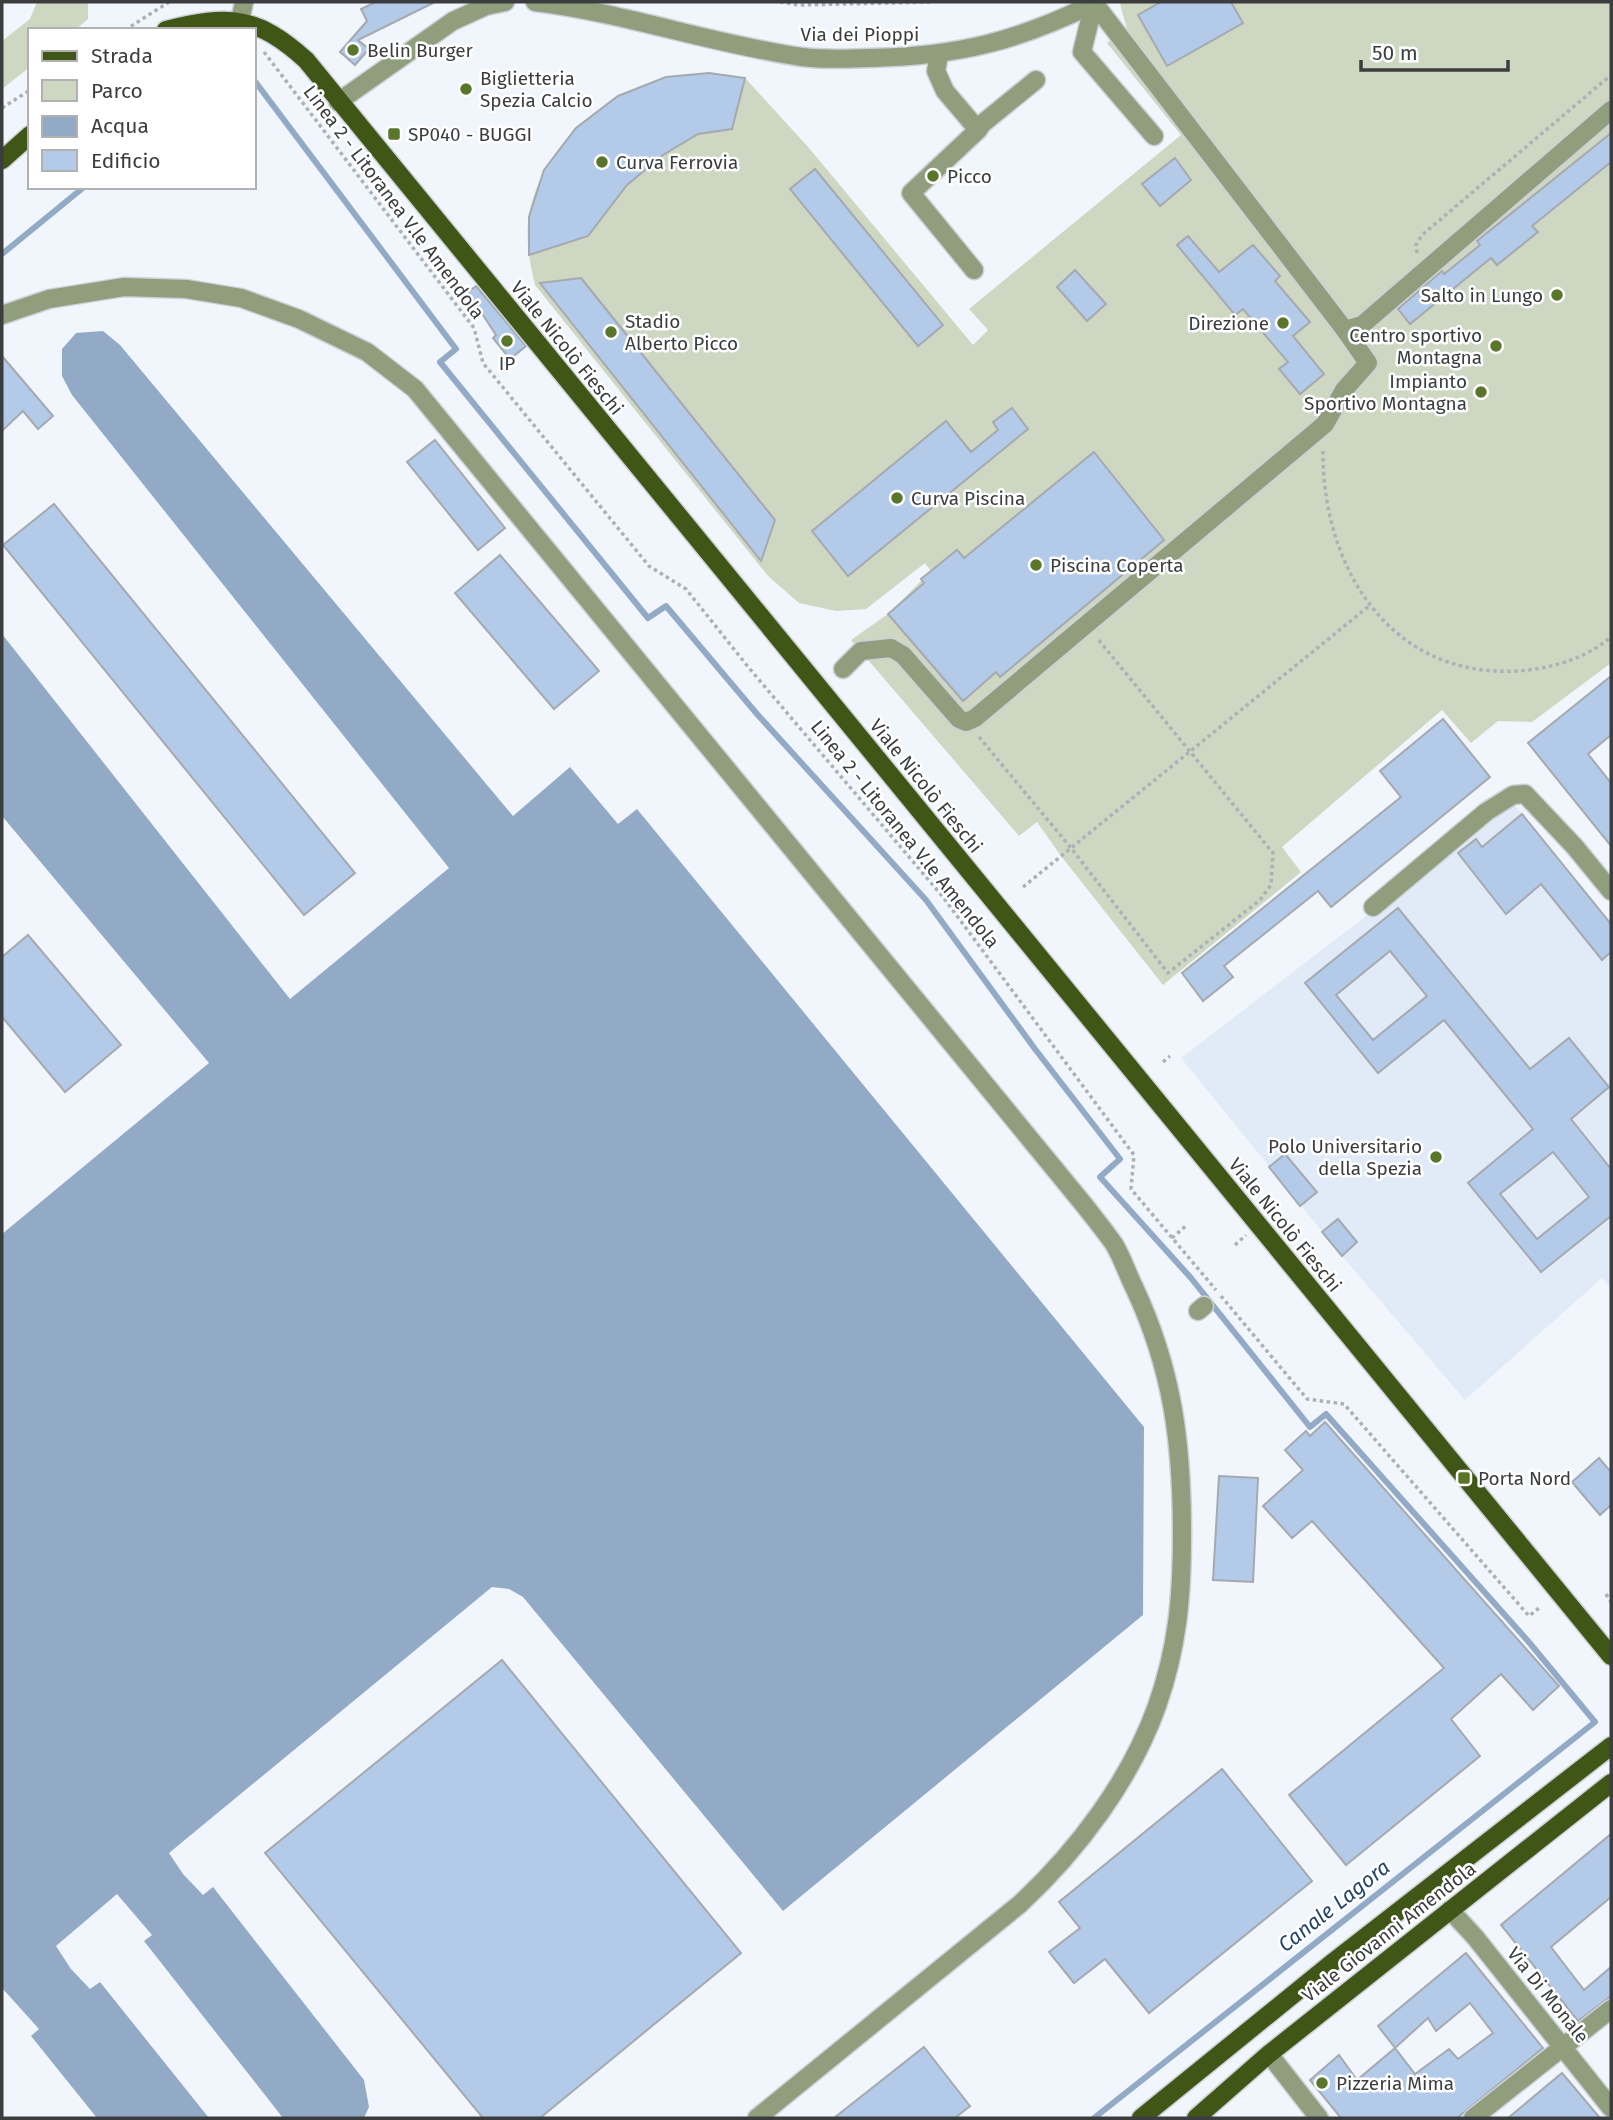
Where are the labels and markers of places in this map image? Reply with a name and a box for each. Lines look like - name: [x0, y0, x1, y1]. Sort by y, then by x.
- place label: Belin Burger: [367, 39, 474, 62]
- marker: Belin Burger: [345, 42, 361, 58]
- place label: Biglietteria Spezia Calcio: [480, 67, 593, 112]
- marker: Biglietteria Spezia Calcio: [458, 81, 474, 97]
- place label: SP040 - BUGGI: [408, 123, 532, 146]
- marker: SP040 - BUGGI: [386, 126, 402, 142]
- place label: Curva Ferrovia: [616, 151, 738, 174]
- marker: Curva Ferrovia: [594, 154, 610, 170]
- place label: Picco: [947, 165, 992, 188]
- marker: Picco: [925, 168, 941, 184]
- place label: Salto in Lungo: [1421, 284, 1543, 307]
- marker: Salto in Lungo: [1549, 287, 1565, 303]
- place label: Stadio Alberto Picco: [625, 310, 738, 355]
- place label: Direzione: [1188, 312, 1269, 335]
- marker: Direzione: [1275, 315, 1291, 331]
- marker: Stadio Alberto Picco: [603, 324, 619, 340]
- place label: Centro sportivo Montagna: [1349, 324, 1482, 369]
- marker: IP: [499, 333, 515, 349]
- marker: Centro sportivo Montagna: [1488, 338, 1504, 354]
- place label: IP: [499, 352, 515, 375]
- place label: Impianto Sportivo Montagna: [1304, 370, 1467, 415]
- marker: Impianto Sportivo Montagna: [1473, 384, 1489, 400]
- place label: Curva Piscina: [911, 487, 1025, 510]
- marker: Curva Piscina: [889, 490, 905, 506]
- place label: Piscina Coperta: [1050, 554, 1184, 577]
- marker: Piscina Coperta: [1028, 557, 1044, 573]
- place label: Polo Universitario della Spezia: [1268, 1135, 1422, 1180]
- marker: Polo Universitario della Spezia: [1428, 1149, 1444, 1165]
- place label: Porta Nord: [1478, 1467, 1571, 1490]
- marker: Porta Nord: [1456, 1470, 1472, 1486]
- place label: Pizzeria Mima: [1336, 2072, 1454, 2095]
- marker: Pizzeria Mima: [1314, 2075, 1330, 2091]

